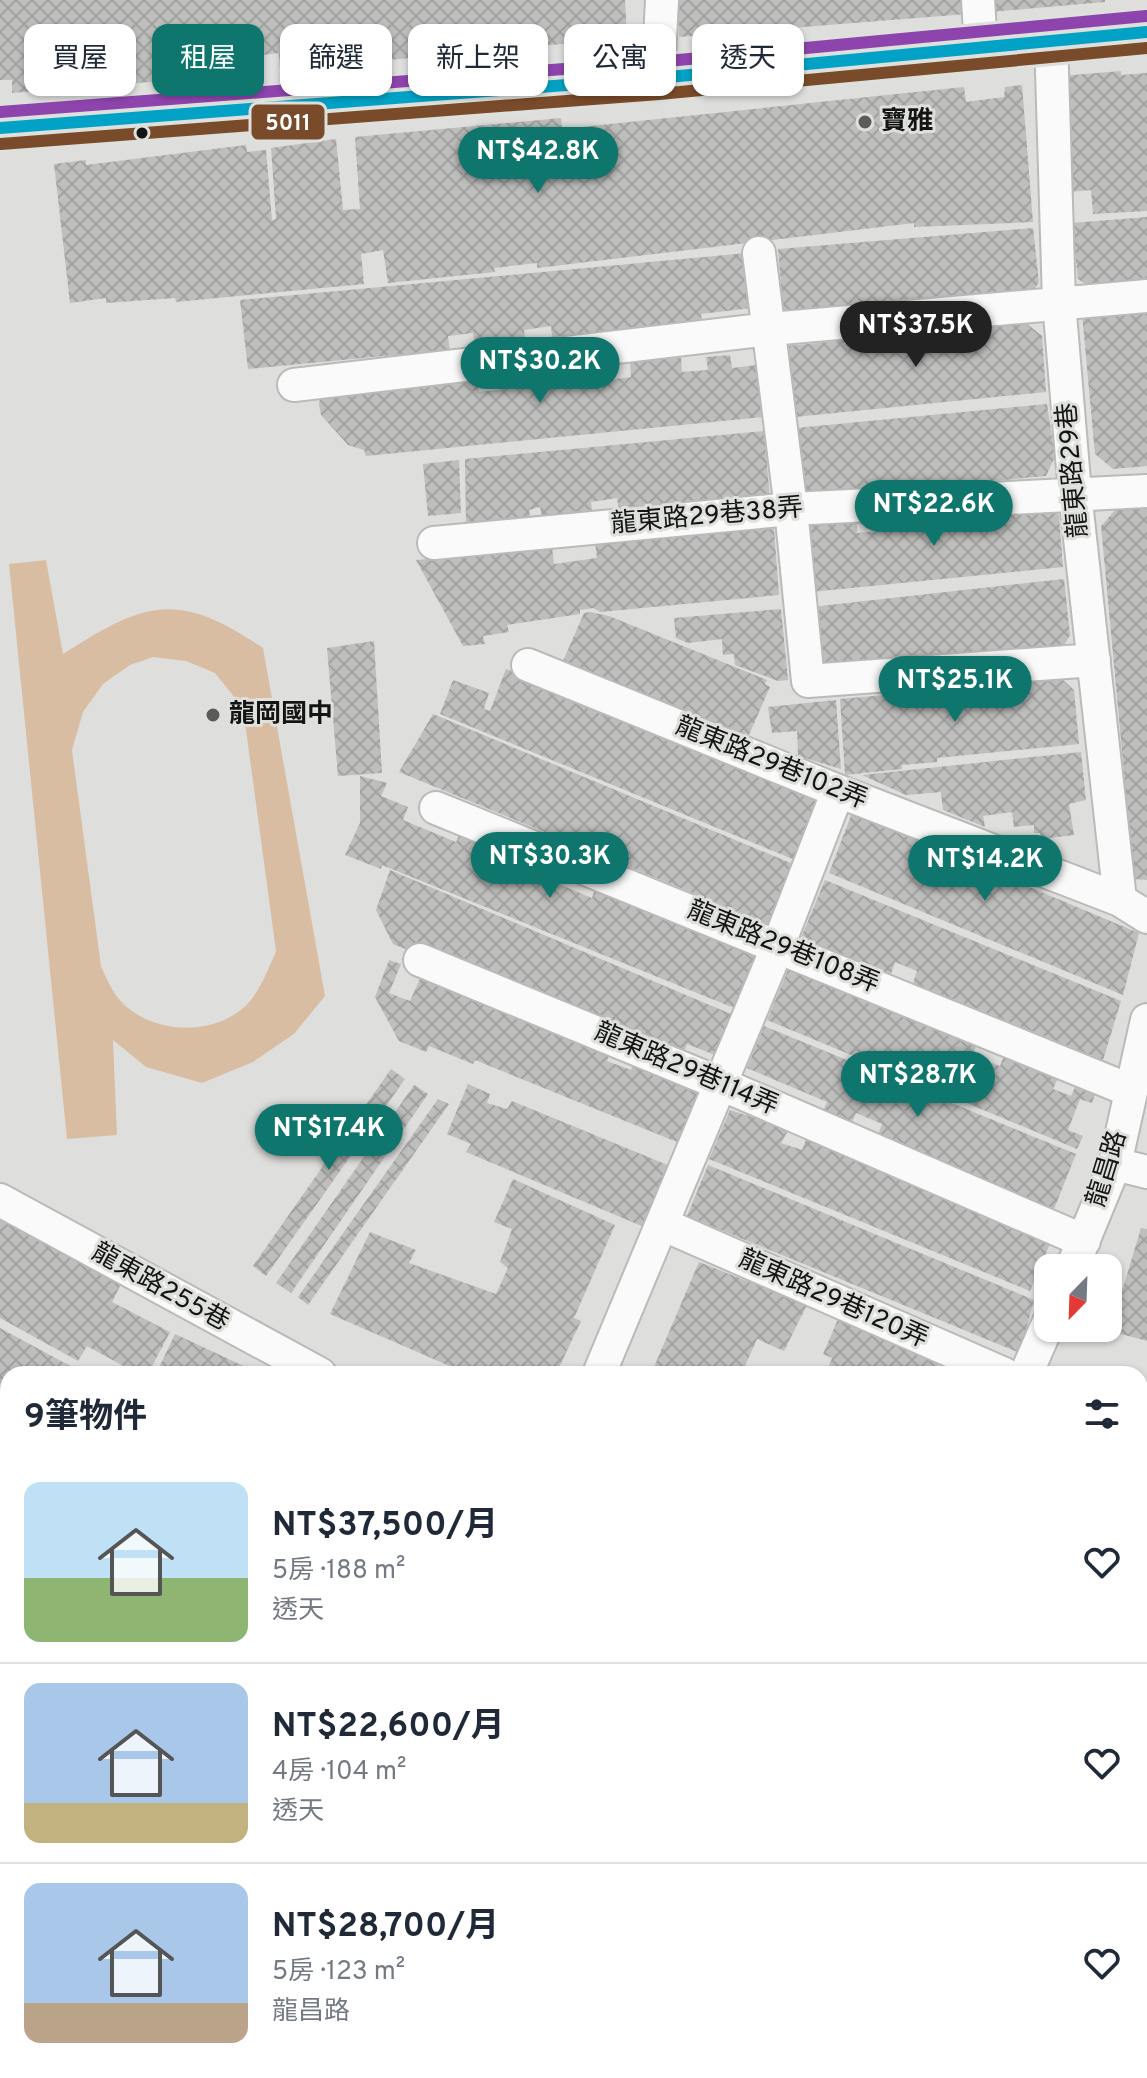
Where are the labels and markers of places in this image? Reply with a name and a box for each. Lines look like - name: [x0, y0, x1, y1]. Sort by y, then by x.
- place label: 寶雅: [881, 106, 933, 139]
- marker: 寶雅: [856, 113, 874, 131]
- unlabelled marker: [134, 125, 150, 141]
- pin: NT$42.8K: [455, 127, 621, 195]
- pin: NT$37.5K: [833, 301, 999, 369]
- pin: NT$30.2K: [457, 337, 623, 405]
- pin: NT$22.6K: [851, 480, 1017, 548]
- pin: NT$25.1K: [872, 656, 1038, 724]
- place label: 龍岡國中: [229, 699, 333, 732]
- marker: 龍岡國中: [204, 706, 222, 724]
- pin: NT$30.3K: [467, 832, 633, 900]
- pin: NT$14.2K: [902, 835, 1068, 903]
- pin: NT$28.7K: [835, 1051, 1001, 1119]
- pin: NT$17.4K: [246, 1104, 412, 1172]

